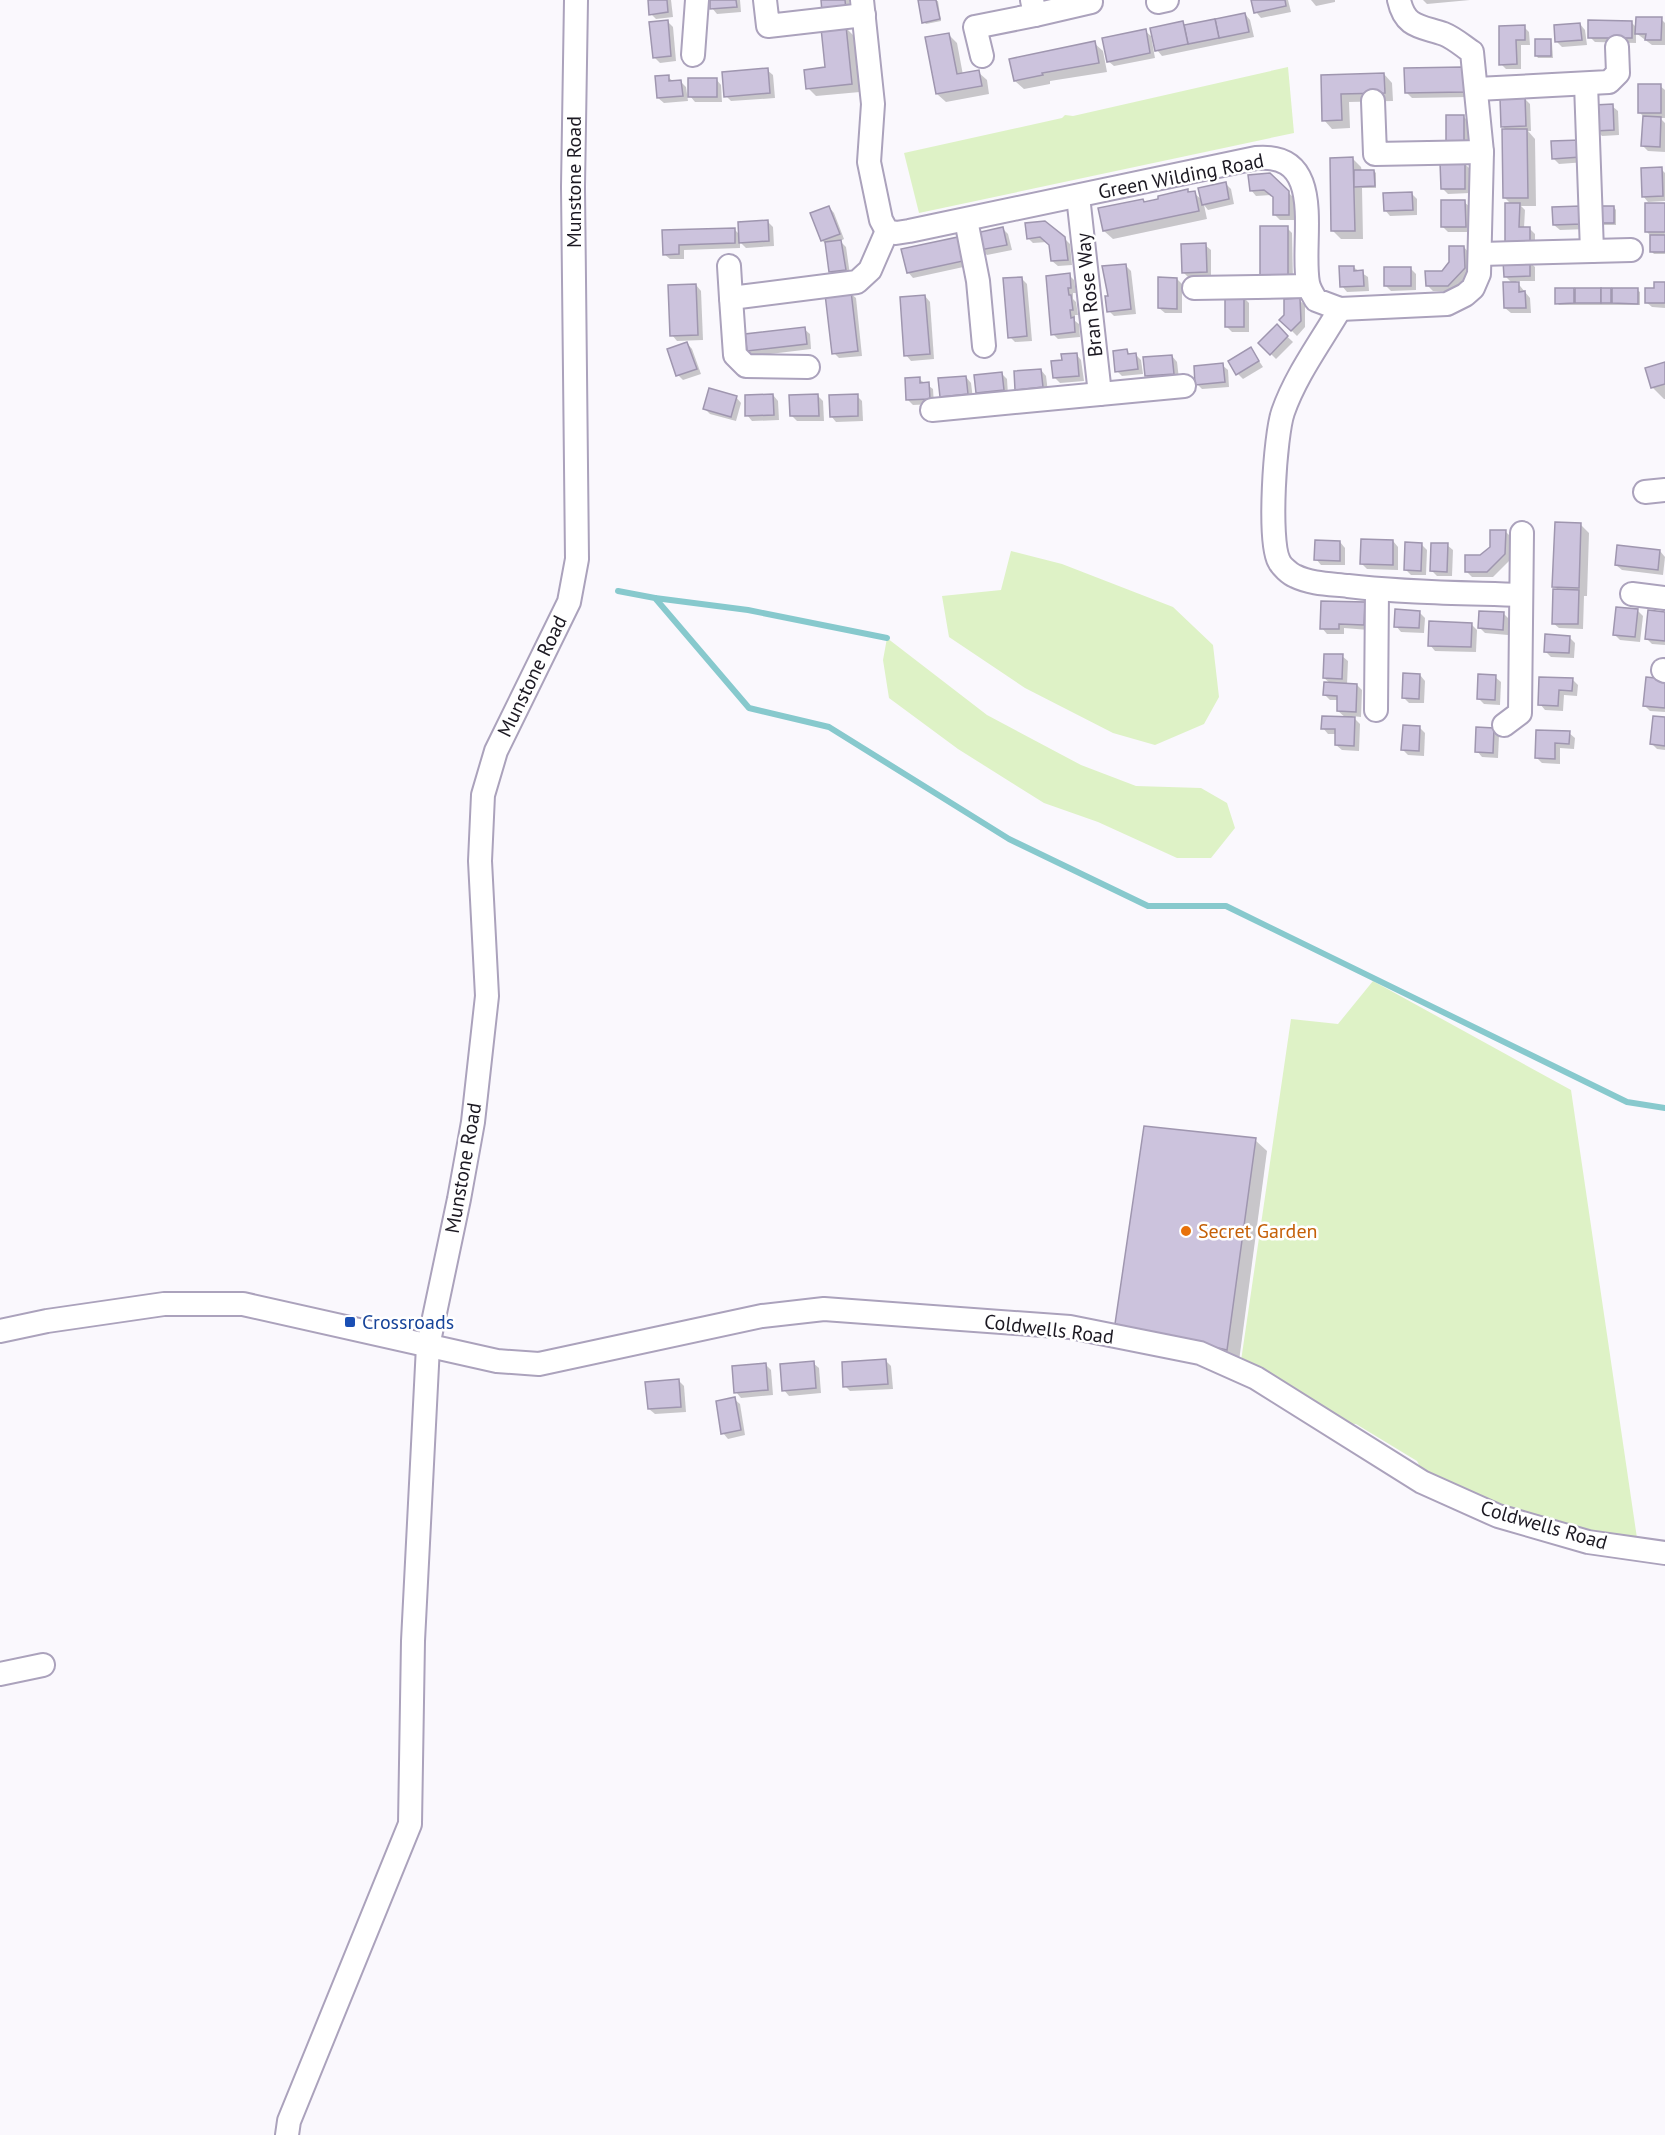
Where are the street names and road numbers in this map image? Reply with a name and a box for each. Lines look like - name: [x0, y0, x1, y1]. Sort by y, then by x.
- street label: Munstone Road: [561, 116, 587, 248]
- street label: Green Wilding Road: [1096, 147, 1266, 205]
- street label: Bran Rose Way: [1069, 231, 1108, 358]
- street label: Munstone Road: [491, 611, 573, 741]
- street label: Munstone Road: [439, 1101, 487, 1235]
- street label: Coldwells Road: [983, 1308, 1115, 1350]
- street label: Coldwells Road: [1478, 1495, 1610, 1555]

